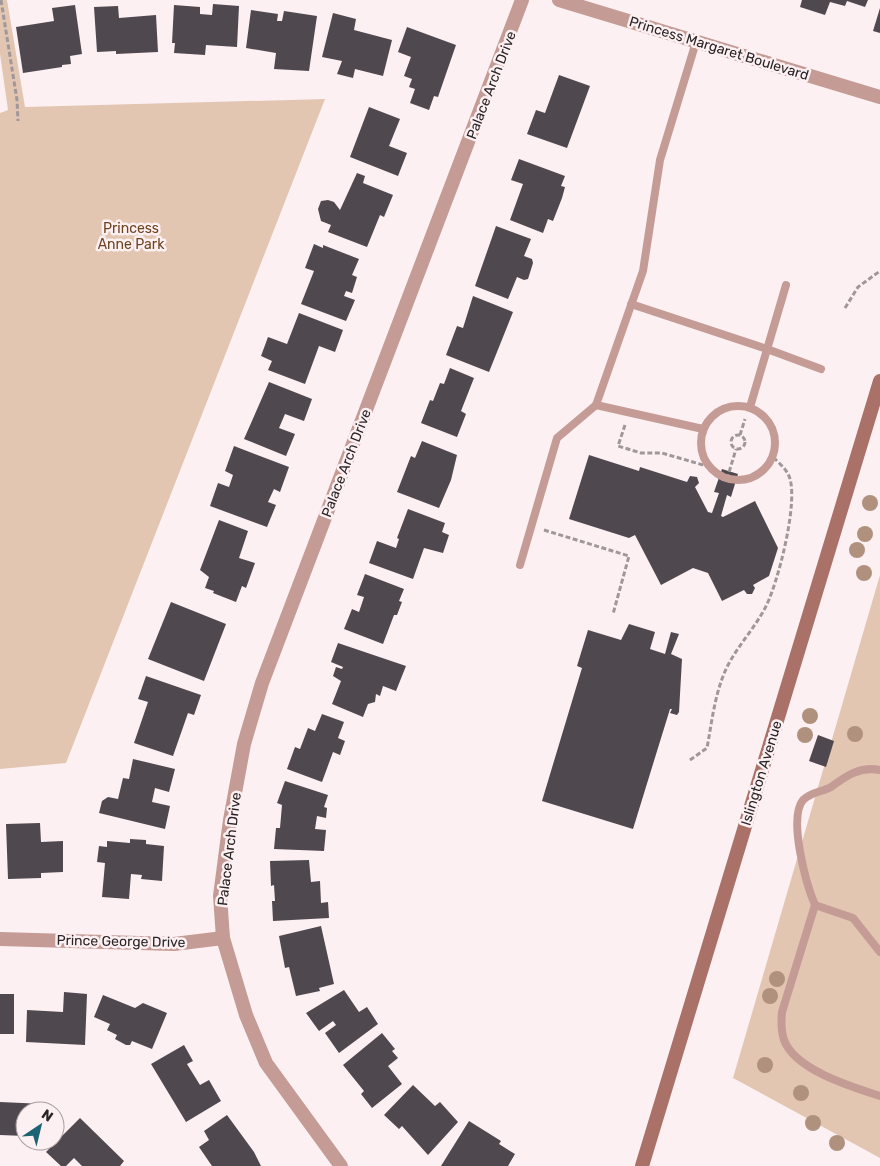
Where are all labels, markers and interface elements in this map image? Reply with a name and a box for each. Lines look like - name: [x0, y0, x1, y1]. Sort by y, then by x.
- street label: Princess Margaret Boulevard: [627, 13, 811, 84]
- street label: Palace Arch Drive: [463, 29, 520, 142]
- park label: Princess Anne Park: [98, 220, 165, 253]
- street label: Palace Arch Drive: [318, 407, 375, 520]
- street label: Islington Avenue: [737, 719, 786, 828]
- street label: Palace Arch Drive: [214, 791, 245, 907]
- street label: Prince George Drive: [56, 932, 186, 951]
- north arrow: [15, 1101, 65, 1151]
- text: N: [38, 1106, 56, 1126]

